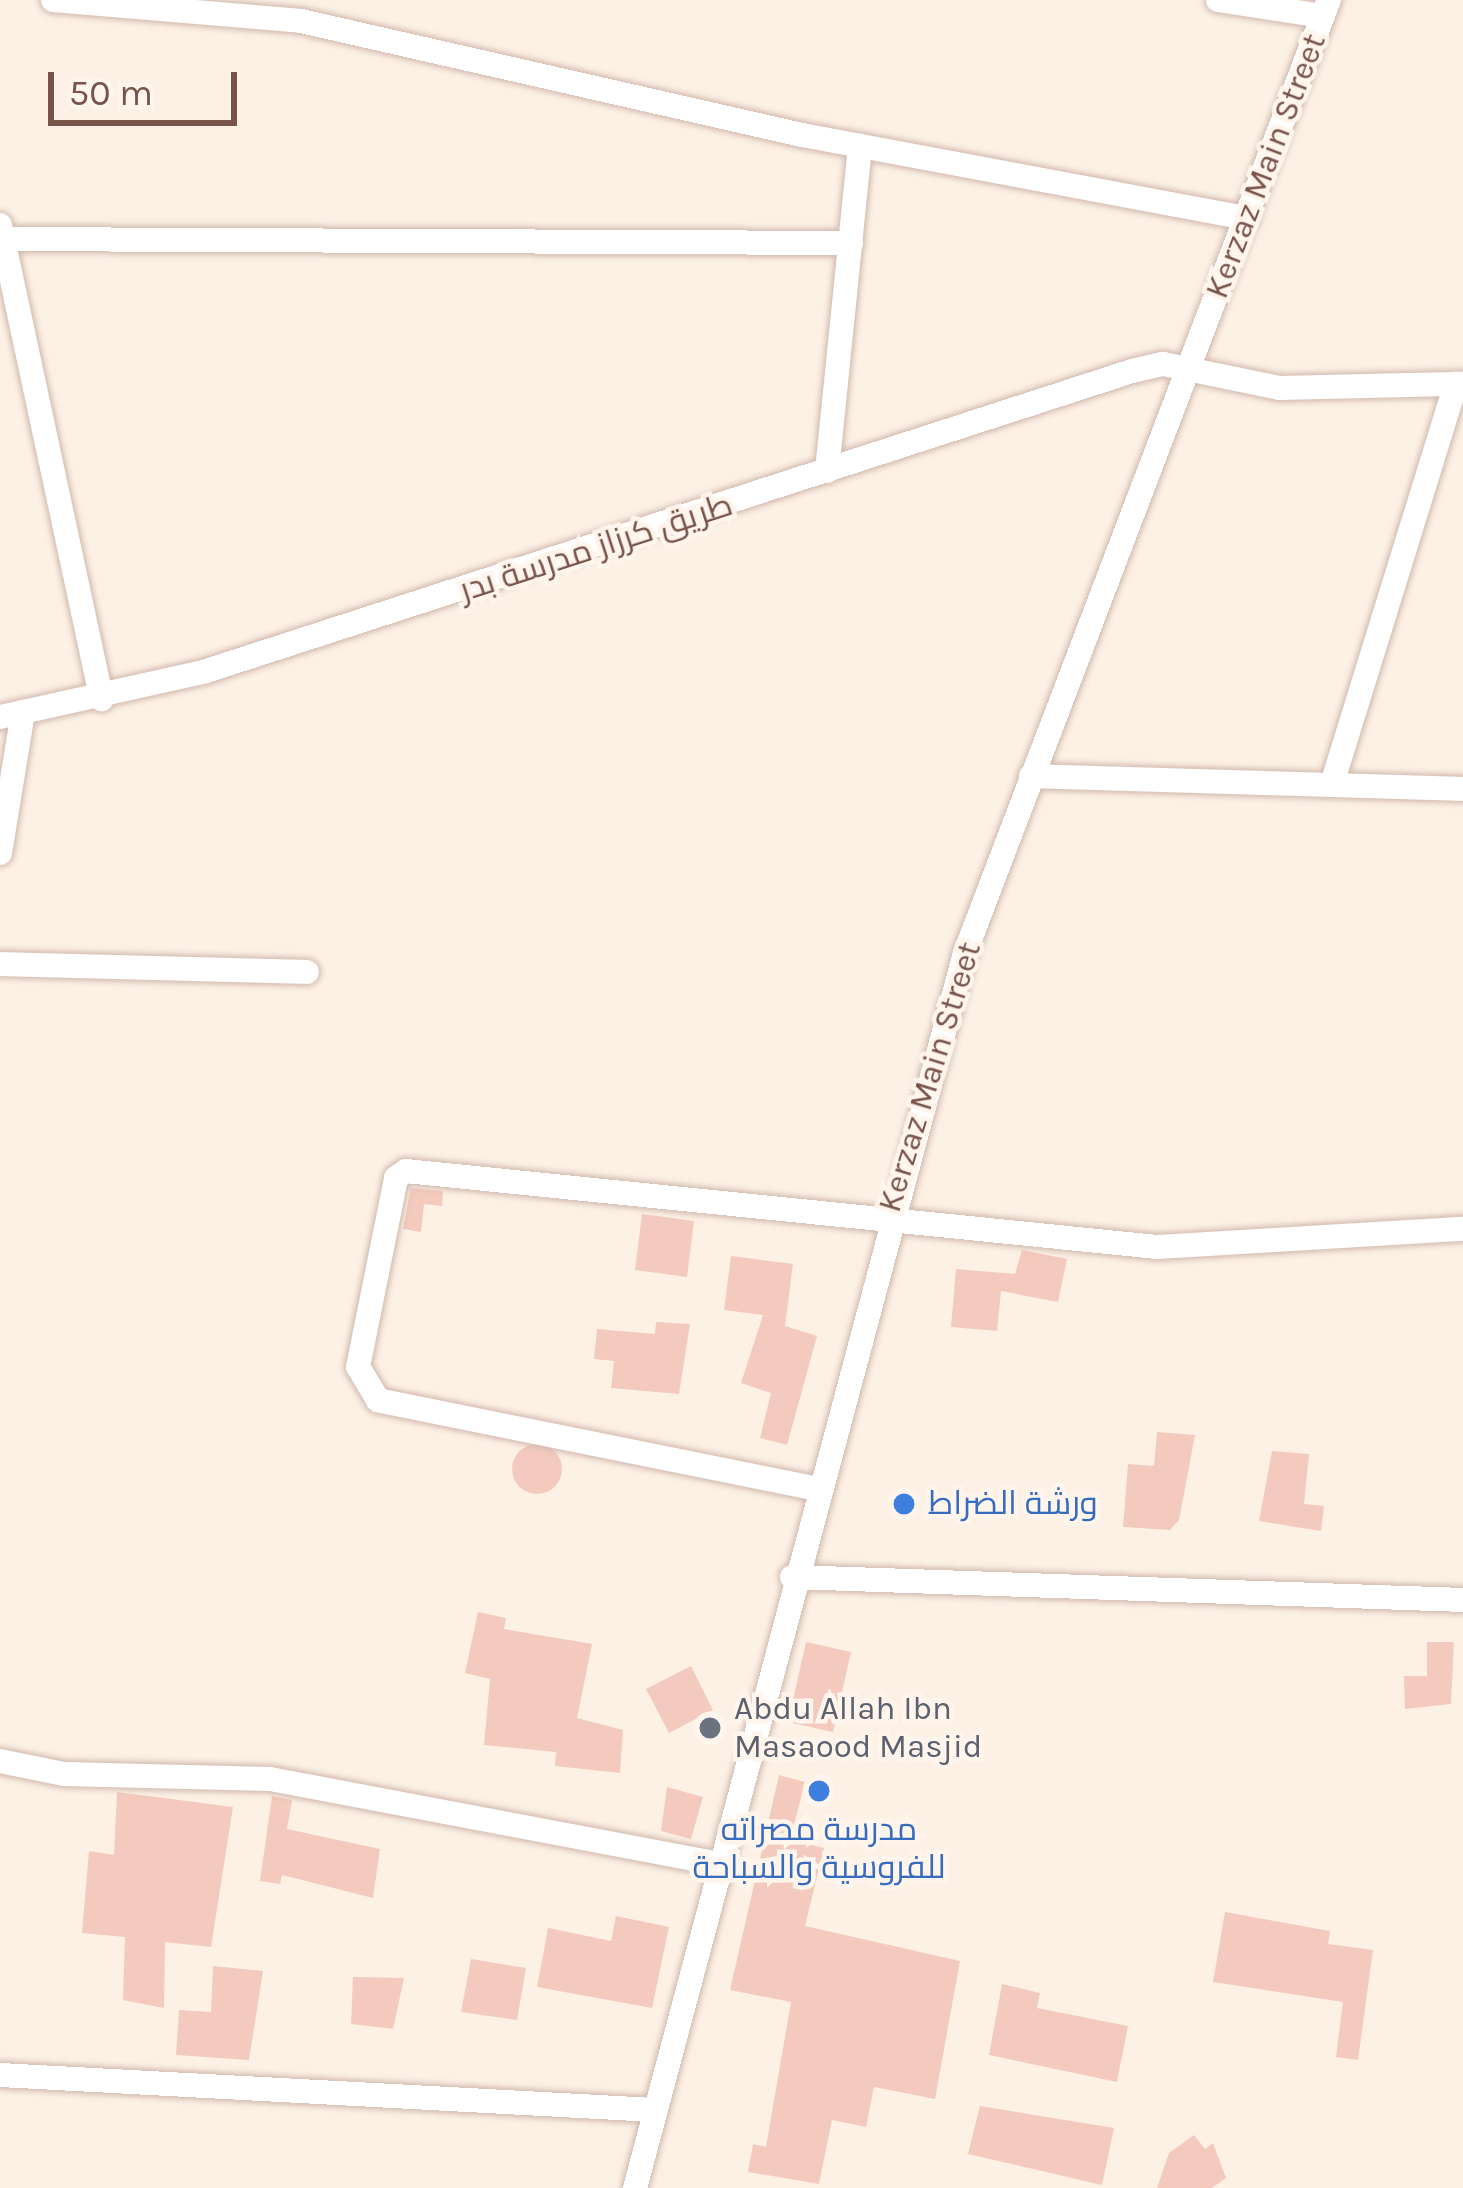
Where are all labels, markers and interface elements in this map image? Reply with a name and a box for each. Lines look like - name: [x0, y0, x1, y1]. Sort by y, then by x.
- street label: Kerzaz Main Street: [1197, 28, 1335, 304]
- scale bar: [54, 48, 243, 122]
- text: 50 m: [69, 72, 153, 114]
- street label: طريق كرزاز مدرسة بدر: [454, 485, 738, 611]
- street label: Kerzaz Main Street: [870, 937, 990, 1217]
- place label: ورشة الضراط: [928, 1484, 1098, 1524]
- marker: ورشة الضراط: [891, 1491, 917, 1517]
- place label: Abdu Allah Ibn Masaood Masjid: [734, 1689, 982, 1767]
- marker: Abdu Allah Ibn Masaood Masjid: [697, 1715, 723, 1741]
- marker: مدرسة مصراته للفروسية والسباحة: [806, 1778, 832, 1804]
- place label: مدرسة مصراته للفروسية والسباحة: [692, 1810, 946, 1888]

